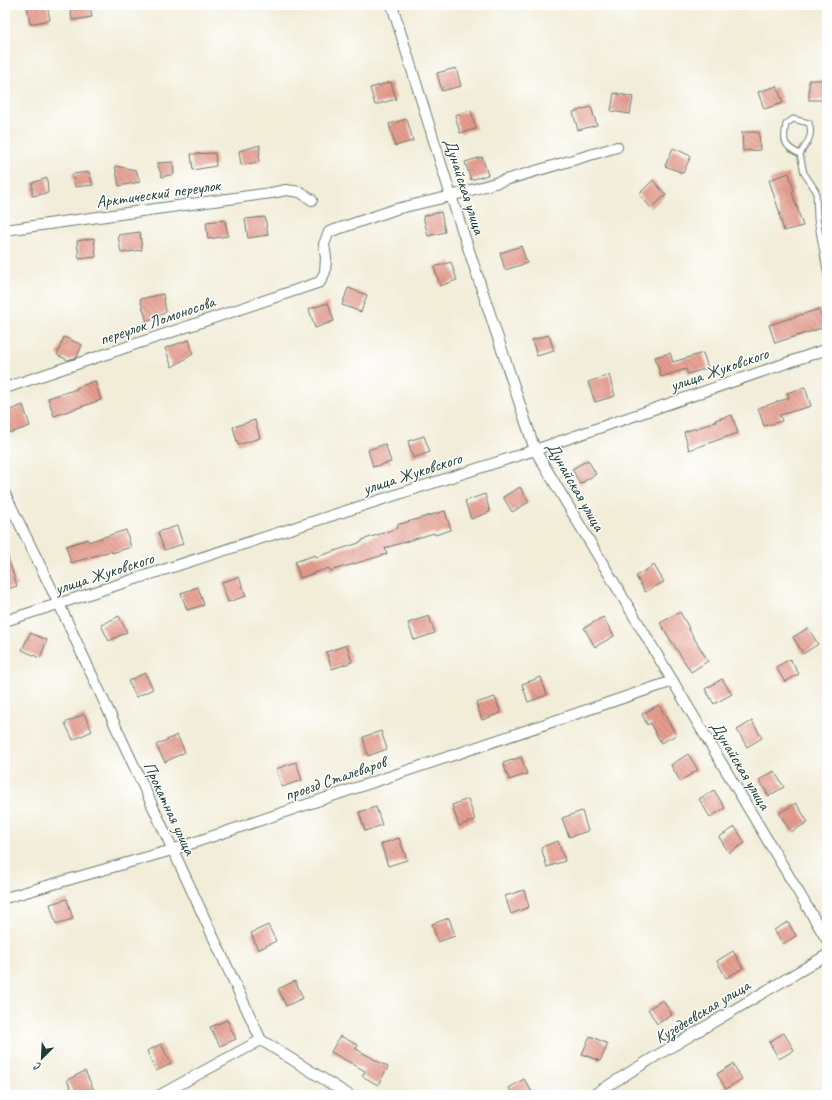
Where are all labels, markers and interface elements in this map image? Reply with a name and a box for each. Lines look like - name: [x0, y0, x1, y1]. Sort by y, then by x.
- street label: Дунайская улица: [439, 136, 490, 238]
- street label: Арктический переулок: [95, 174, 223, 213]
- street label: переулок Ломоносова: [97, 290, 219, 350]
- street label: улица Жуковского: [666, 343, 772, 396]
- street label: Дунайская улица: [542, 438, 610, 536]
- street label: улица Жуковского: [359, 447, 465, 500]
- street label: улица Жуковского: [51, 547, 157, 600]
- street label: Дунайская улица: [706, 717, 776, 814]
- street label: проезд Сталеваров: [282, 750, 392, 806]
- street label: Прокатная улица: [139, 758, 201, 860]
- street label: Кузедеевская улица: [651, 974, 756, 1049]
- north arrow: [22, 1038, 62, 1078]
- text: С: [31, 1059, 43, 1075]

